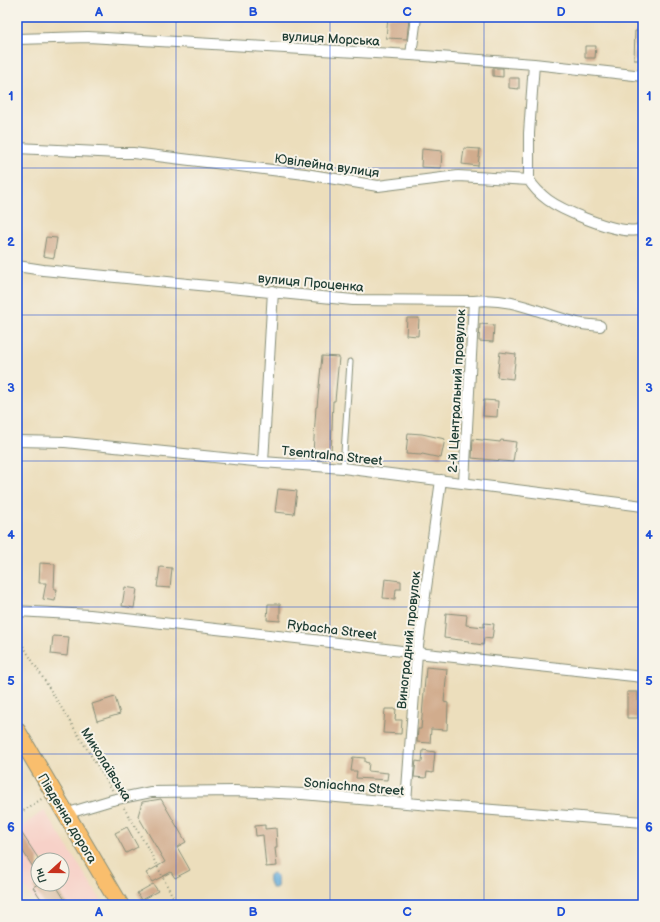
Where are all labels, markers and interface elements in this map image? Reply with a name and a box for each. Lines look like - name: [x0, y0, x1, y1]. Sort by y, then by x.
- text: A: [94, 4, 103, 20]
- text: B: [248, 4, 258, 20]
- text: C: [402, 4, 412, 20]
- text: D: [556, 4, 566, 20]
- street label: вулиця Морська: [282, 28, 381, 50]
- text: 1: [8, 88, 14, 104]
- text: 1: [646, 88, 652, 104]
- street label: Ювілейна вулиця: [273, 151, 380, 181]
- text: 2: [7, 234, 15, 250]
- text: 2: [645, 234, 653, 250]
- street label: вулиця Проценка: [257, 270, 365, 296]
- street label: 2-й Центральний провулок: [445, 309, 469, 473]
- text: 3: [7, 380, 15, 396]
- text: 3: [645, 380, 653, 396]
- street label: Tsentralna Street: [281, 443, 383, 469]
- text: 4: [7, 527, 15, 543]
- text: 4: [645, 527, 653, 543]
- street label: Виноградний провулок: [394, 570, 424, 710]
- street label: Rybacha Street: [286, 617, 378, 643]
- text: 5: [7, 673, 15, 689]
- text: 5: [645, 673, 653, 689]
- street label: Миколаївська: [77, 725, 135, 804]
- street label: Південна дорога: [34, 771, 100, 867]
- street label: Soniachna Street: [303, 775, 405, 799]
- text: 6: [7, 819, 15, 835]
- text: 6: [645, 819, 653, 835]
- north arrow: [30, 852, 70, 892]
- text: Пн: [32, 866, 50, 885]
- text: A: [94, 904, 103, 920]
- text: B: [248, 904, 258, 920]
- text: C: [402, 904, 412, 920]
- text: D: [556, 904, 566, 920]

